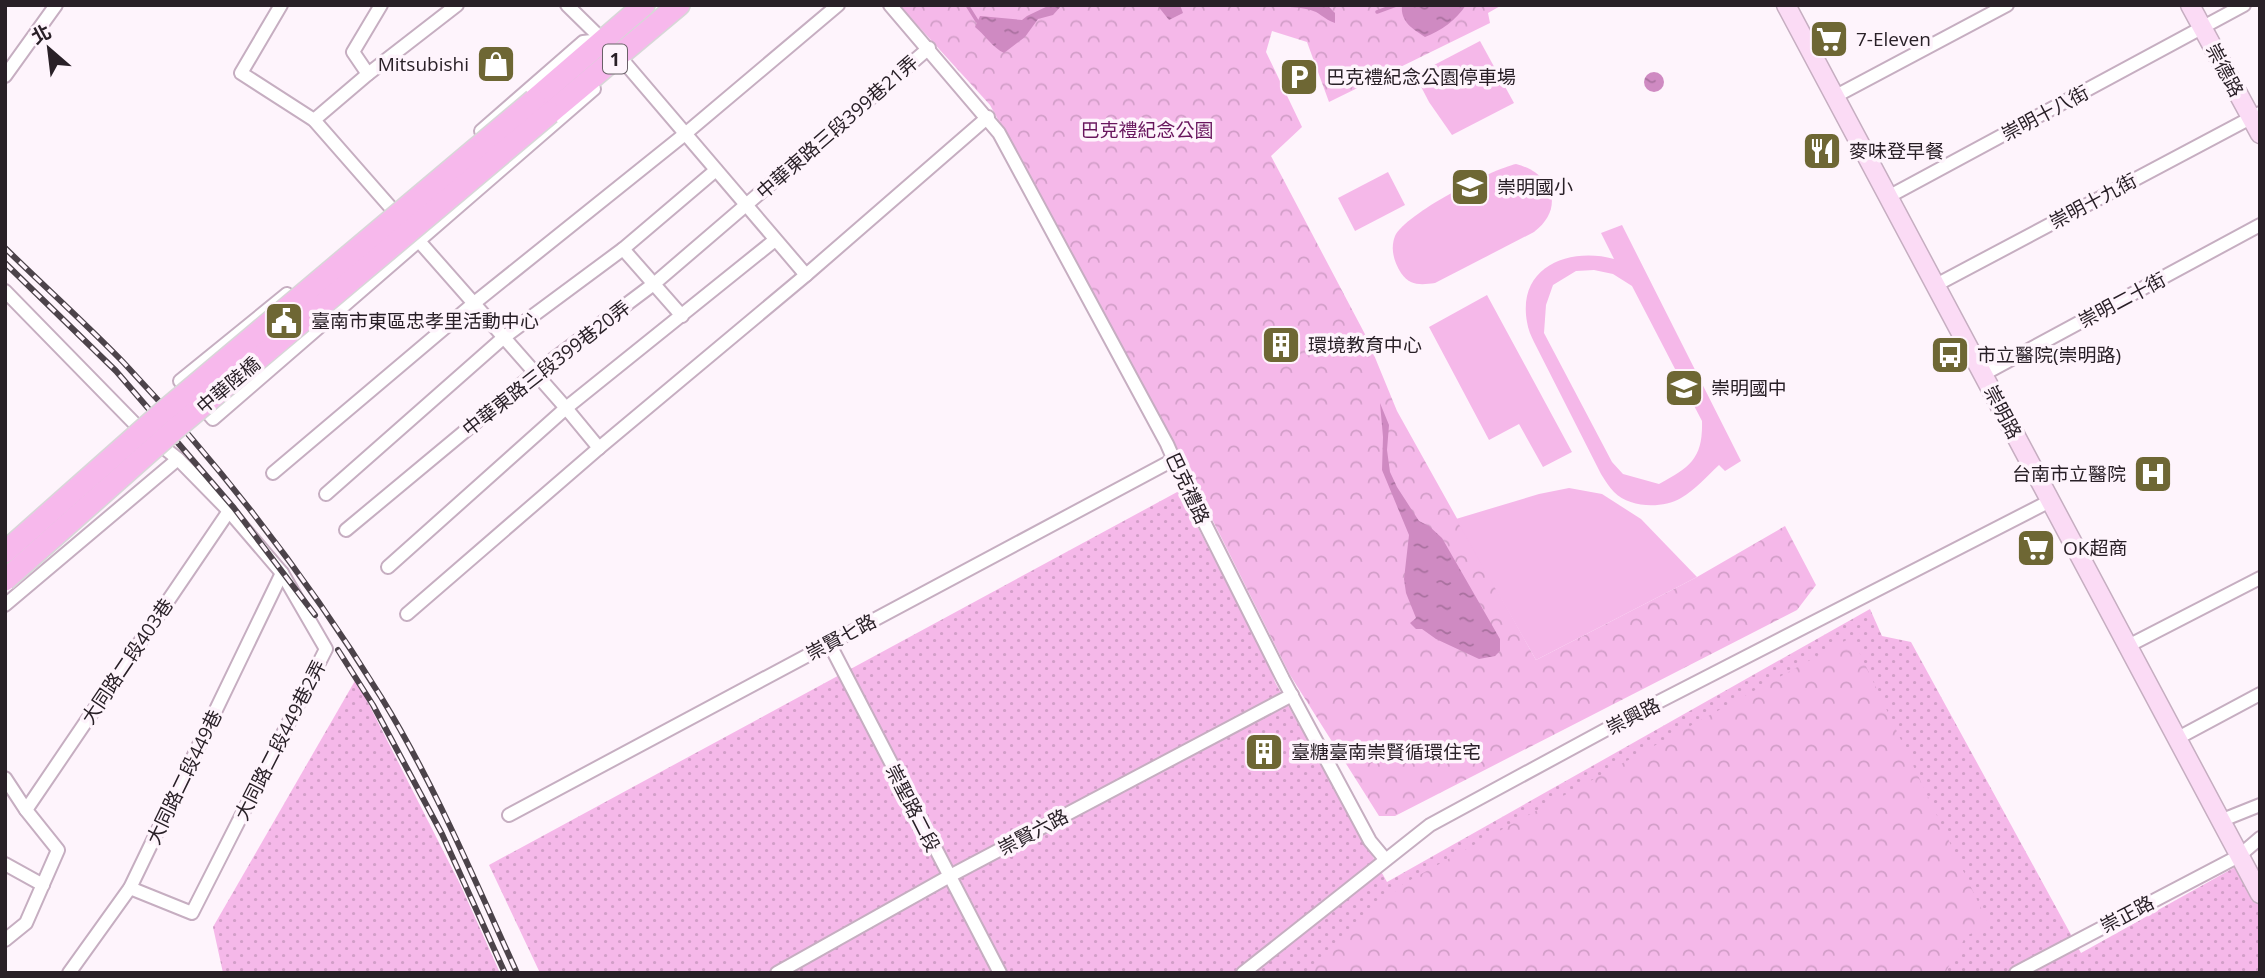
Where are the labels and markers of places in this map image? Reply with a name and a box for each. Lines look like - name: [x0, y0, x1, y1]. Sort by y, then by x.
- supermarket icon: 7-Eleven: [1808, 18, 1850, 60]
- place label: 7-Eleven: [1856, 26, 1931, 52]
- shop icon: Mitsubishi: [475, 43, 517, 85]
- place label: Mitsubishi: [378, 51, 469, 77]
- parking icon: 巴克禮紀念公園停車場: [1278, 56, 1320, 98]
- place label: 巴克禮紀念公園停車場: [1326, 64, 1516, 90]
- restaurant icon: 麥味登早餐: [1801, 130, 1843, 172]
- place label: 麥味登早餐: [1849, 138, 1944, 164]
- school or university icon: 崇明國小: [1449, 166, 1491, 208]
- place label: 崇明國小: [1497, 174, 1573, 200]
- public building icon: 臺南市東區忠孝里活動中心: [263, 300, 305, 342]
- place label: 臺南市東區忠孝里活動中心: [311, 308, 539, 334]
- building icon: 環境教育中心: [1260, 324, 1302, 366]
- place label: 環境教育中心: [1308, 332, 1422, 358]
- bus stop icon: 市立醫院(崇明路): [1929, 334, 1971, 376]
- place label: 市立醫院(崇明路): [1977, 342, 2121, 368]
- school or university icon: 崇明國中: [1663, 367, 1705, 409]
- place label: 崇明國中: [1711, 375, 1787, 401]
- hospital icon: 台南市立醫院: [2132, 453, 2174, 495]
- place label: 台南市立醫院: [2012, 461, 2126, 487]
- supermarket icon: OK超商: [2015, 527, 2057, 569]
- place label: OK超商: [2063, 535, 2127, 561]
- building icon: 臺糖臺南崇賢循環住宅: [1243, 731, 1285, 773]
- place label: 臺糖臺南崇賢循環住宅: [1291, 739, 1481, 765]

